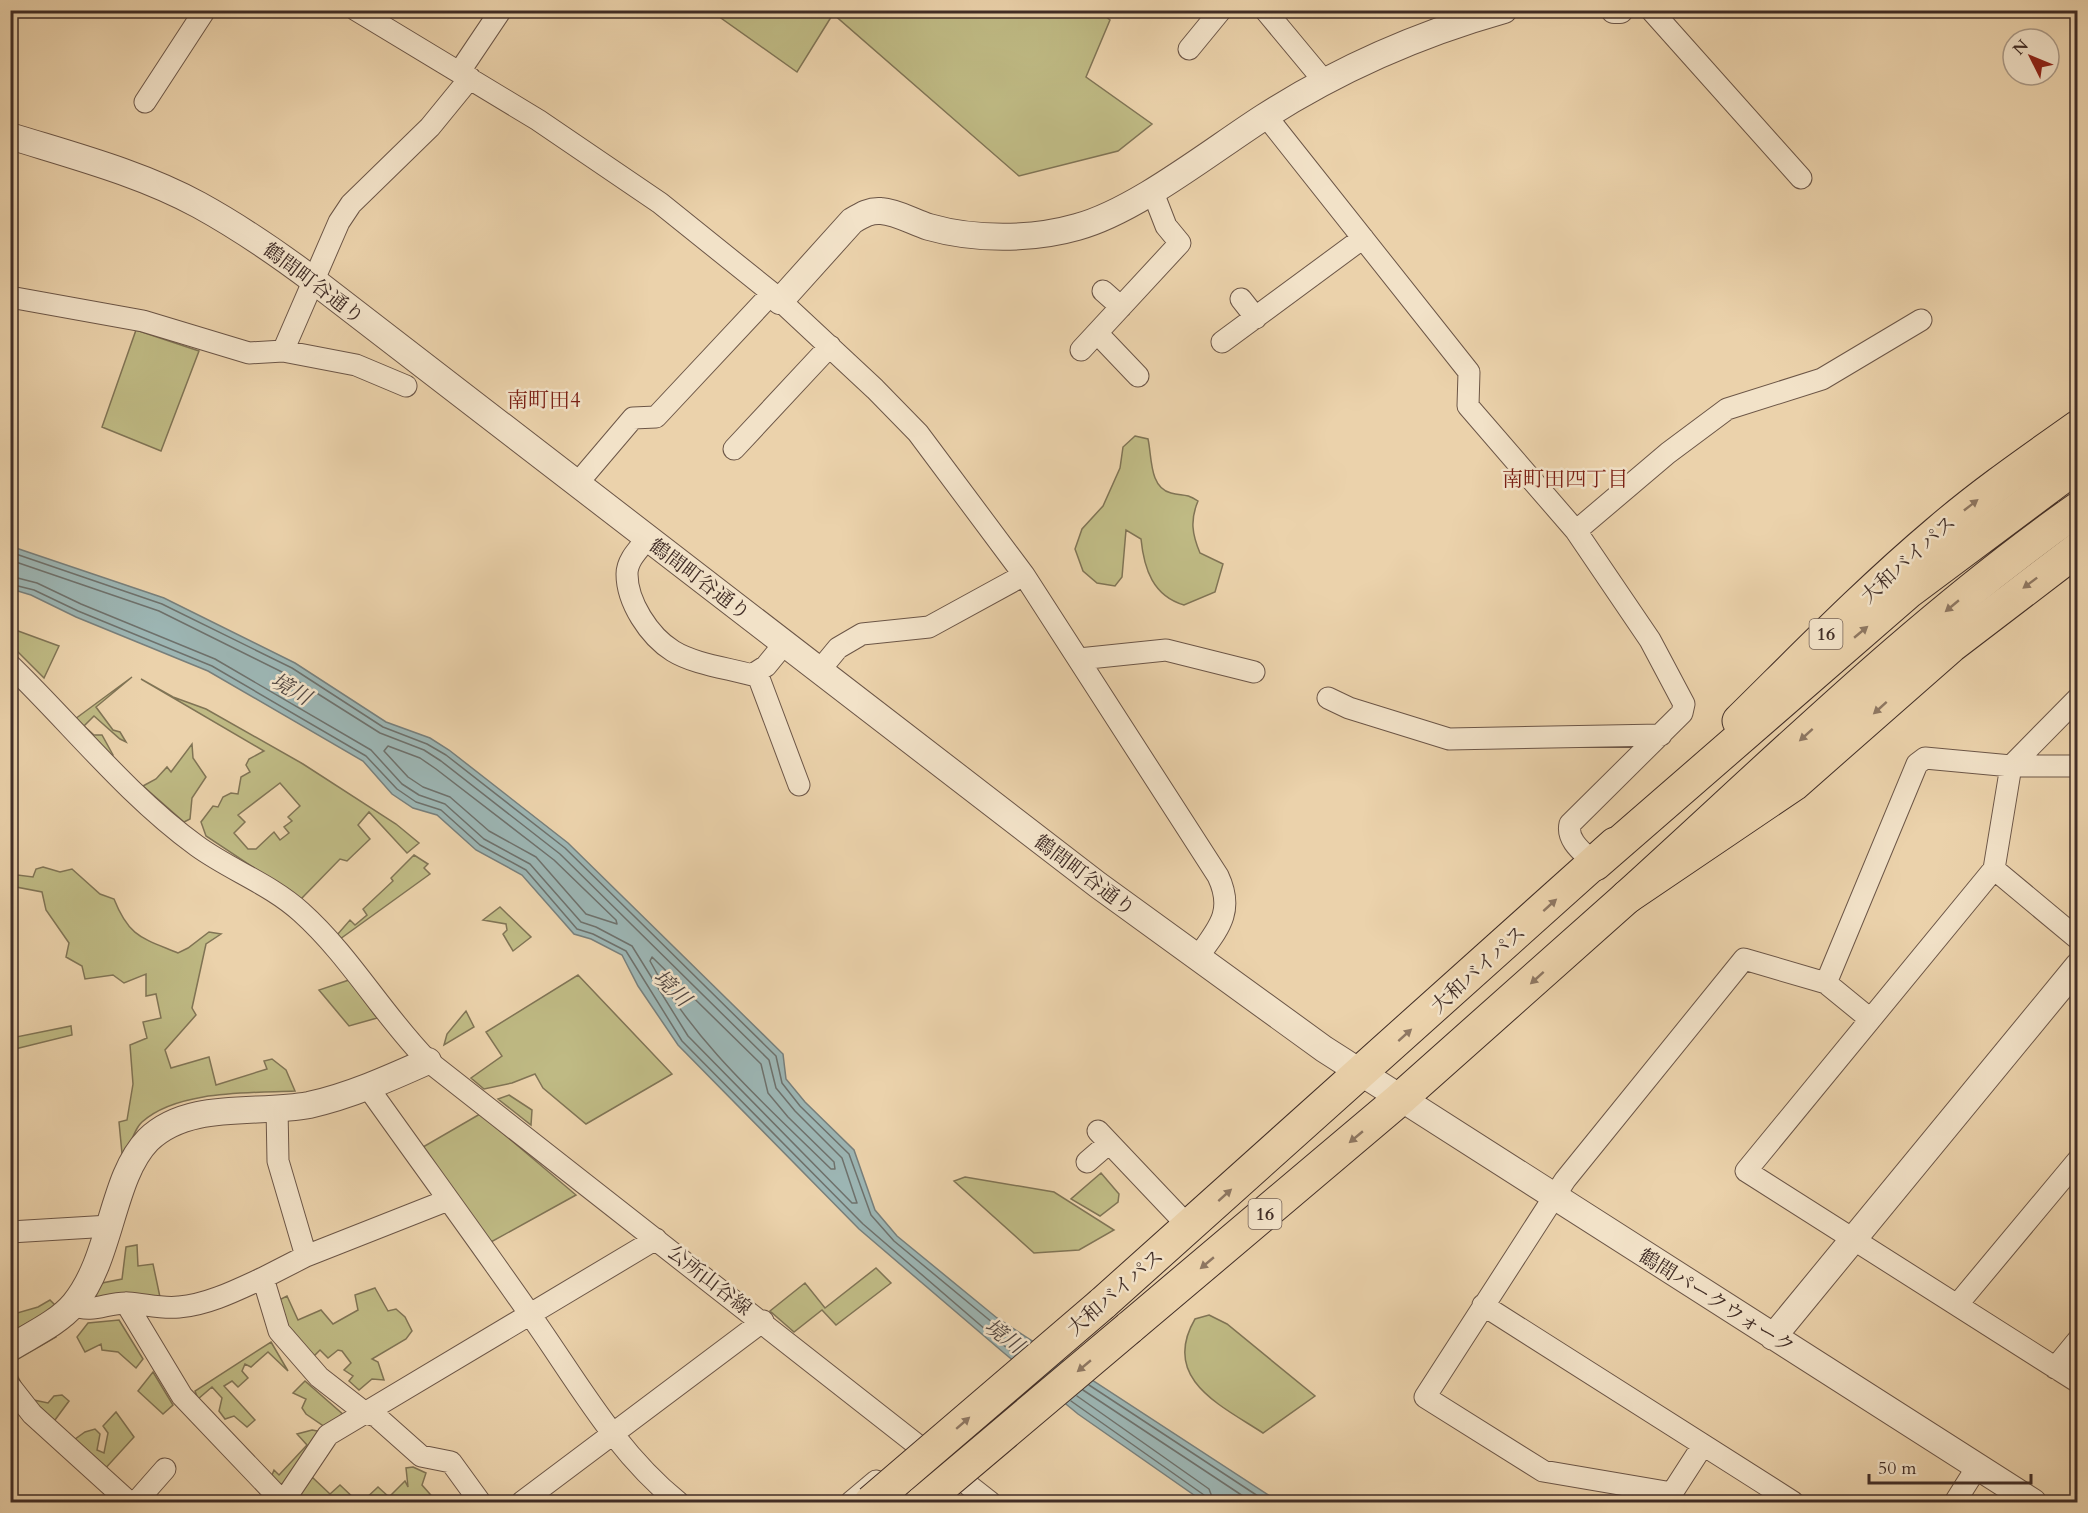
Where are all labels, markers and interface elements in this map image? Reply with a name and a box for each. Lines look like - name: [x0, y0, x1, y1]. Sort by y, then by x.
- north arrow: [2001, 27, 2061, 87]
- text: N: [2008, 35, 2034, 60]
- street label: 鶴間町谷通り: [258, 237, 370, 330]
- district label: 南町田4: [507, 386, 581, 415]
- district label: 南町田四丁目: [1502, 465, 1628, 494]
- one-way arrow: [1964, 499, 1979, 511]
- street label: 大和バイパス: [1855, 509, 1962, 609]
- street label: 鶴間町谷通り: [644, 533, 756, 626]
- one-way arrow: [2023, 577, 2038, 589]
- one-way arrow: [1944, 599, 1960, 612]
- road number: 16: [1810, 619, 1842, 649]
- one-way arrow: [1853, 626, 1868, 639]
- water label: 境川: [265, 666, 318, 713]
- one-way arrow: [1873, 701, 1888, 714]
- one-way arrow: [1799, 728, 1814, 741]
- street label: 鶴間町谷通り: [1029, 829, 1141, 922]
- one-way arrow: [1542, 898, 1557, 912]
- street label: 大和バイパス: [1425, 919, 1532, 1019]
- water label: 境川: [646, 963, 698, 1015]
- one-way arrow: [1529, 971, 1544, 985]
- one-way arrow: [1397, 1029, 1412, 1042]
- one-way arrow: [1349, 1130, 1364, 1143]
- one-way arrow: [1217, 1189, 1232, 1202]
- road number: 16: [1248, 1199, 1282, 1229]
- street label: 公所山谷線: [662, 1239, 757, 1322]
- street label: 鶴間パークウォーク: [1634, 1242, 1800, 1360]
- street label: 大和バイパス: [1061, 1243, 1169, 1342]
- one-way arrow: [1200, 1256, 1215, 1269]
- water label: 境川: [978, 1312, 1031, 1362]
- one-way arrow: [1077, 1359, 1092, 1372]
- one-way arrow: [955, 1417, 971, 1430]
- scale bar: [1869, 1447, 2031, 1485]
- text: 50 m: [1878, 1456, 1917, 1481]

